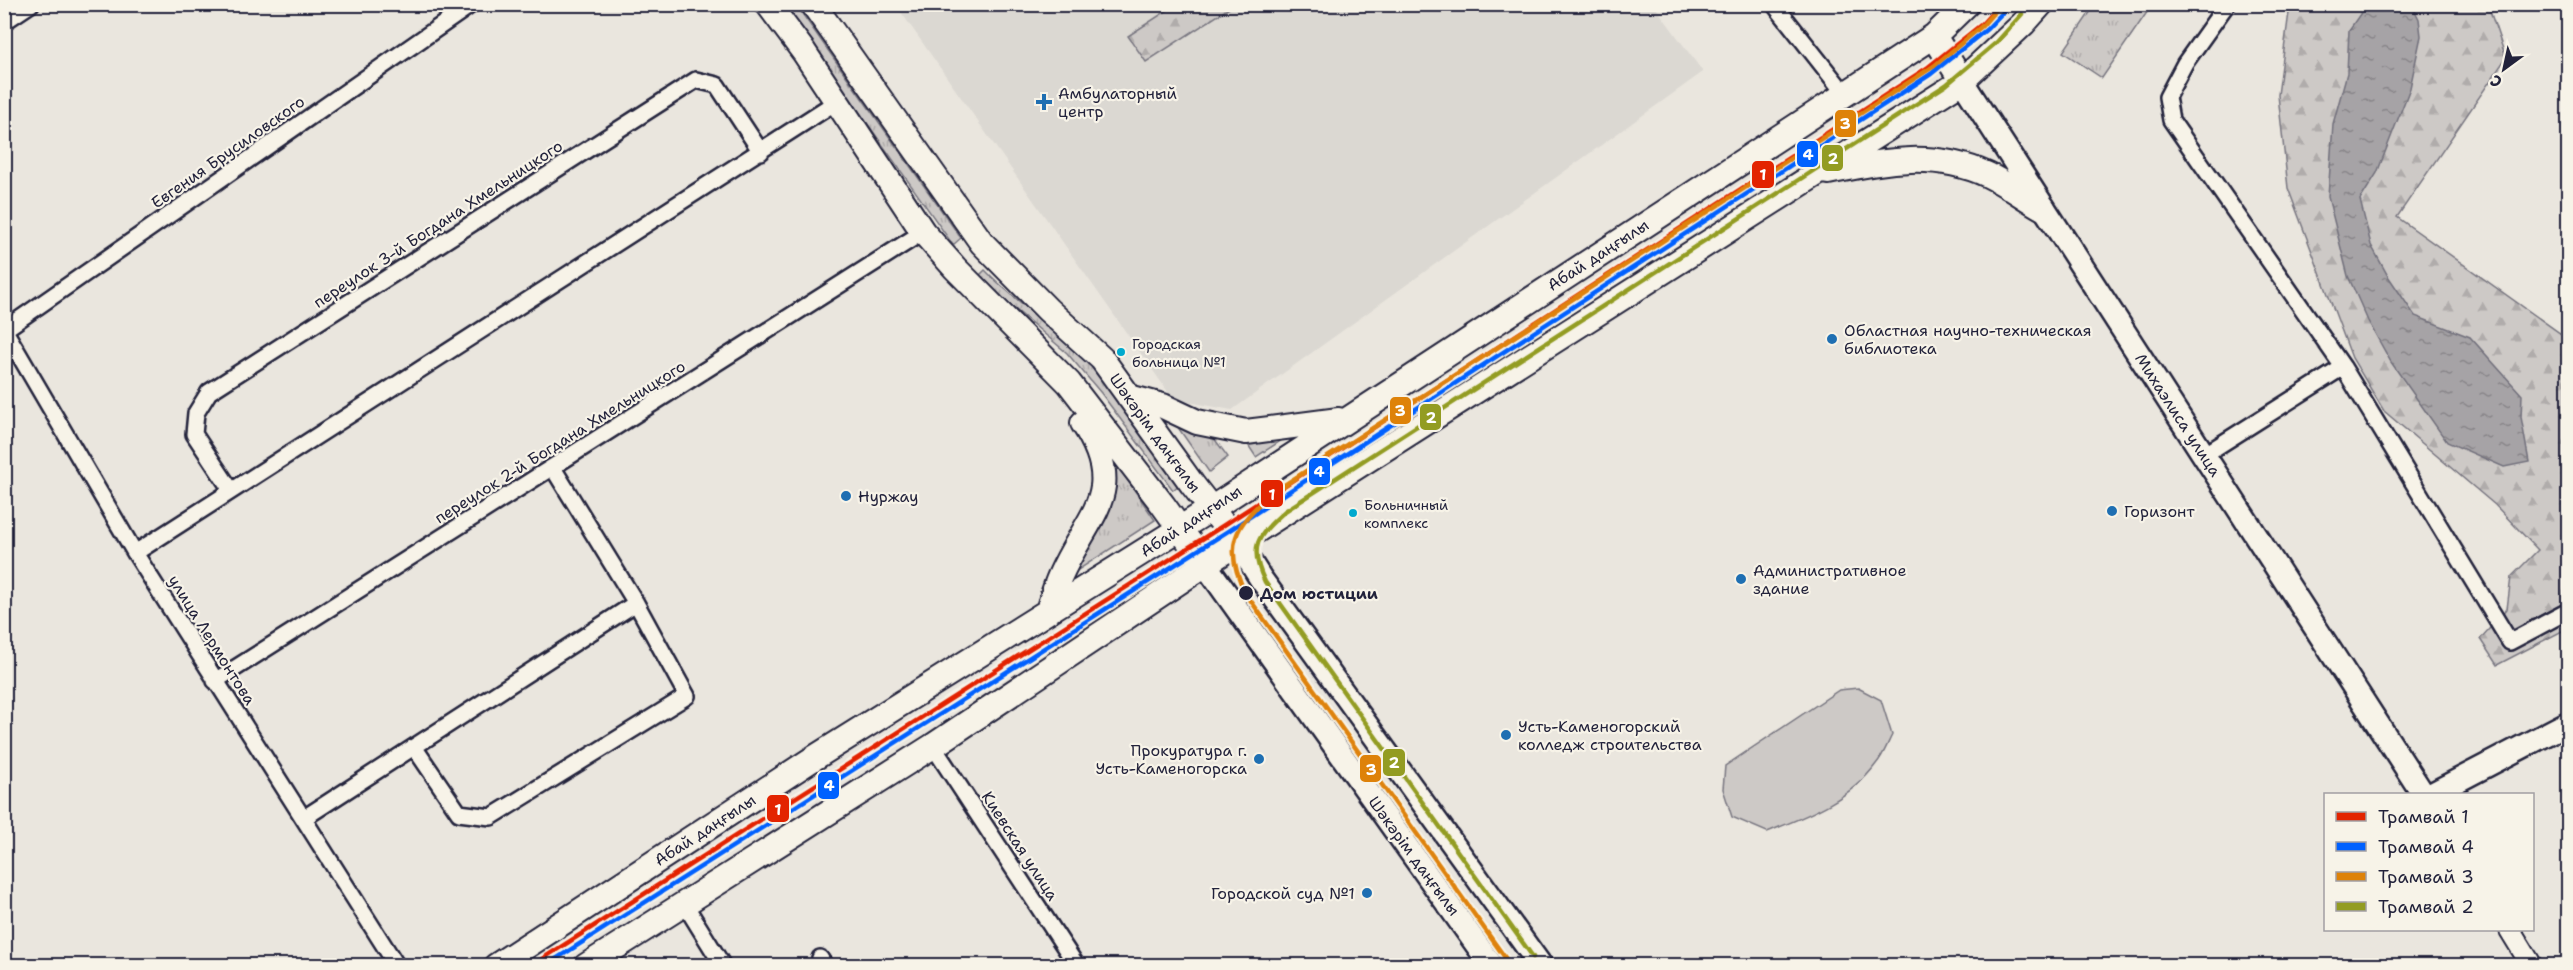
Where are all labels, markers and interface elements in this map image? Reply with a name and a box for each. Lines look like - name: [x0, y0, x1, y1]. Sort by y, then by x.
- north arrow: [2474, 39, 2534, 99]
- text: С: [2486, 70, 2506, 93]
- place label: Амбулаторный центр: [1058, 83, 1177, 122]
- street label: Евгения Брусиловского: [147, 91, 309, 213]
- marker: Амбулаторный центр: [1035, 93, 1053, 111]
- line badge: 3: [1834, 109, 1857, 138]
- text: 3: [1839, 113, 1851, 134]
- street label: переулок 3-й Богдана Хмельницкого: [309, 135, 567, 313]
- line badge: 4: [1796, 140, 1819, 168]
- text: 4: [1802, 144, 1814, 165]
- line badge: 2: [1821, 144, 1844, 172]
- text: 2: [1827, 148, 1839, 169]
- line badge: 1: [1751, 160, 1775, 189]
- text: 1: [1759, 164, 1767, 185]
- street label: Абай даңғылы: [1543, 214, 1653, 296]
- place label: Областная научно-техническая библиотека: [1844, 320, 2092, 359]
- marker: Областная научно-техническая библиотека: [1825, 332, 1839, 346]
- place label: Городская больница №1: [1132, 335, 1226, 371]
- marker: Городская больница №1: [1115, 346, 1127, 358]
- street label: Михаэлиса улица: [2130, 349, 2226, 481]
- street label: переулок 2-й Богдана Хмельницкого: [431, 356, 689, 528]
- street label: Шәкәрім даңғылы: [1105, 369, 1205, 497]
- line badge: 3: [1389, 396, 1412, 425]
- text: 3: [1394, 400, 1406, 421]
- line badge: 2: [1419, 403, 1442, 431]
- text: 2: [1425, 407, 1437, 428]
- line badge: 4: [1308, 457, 1331, 486]
- text: 4: [1313, 461, 1325, 482]
- line badge: 1: [1260, 479, 1284, 508]
- street label: Абай даңғылы: [1136, 480, 1246, 562]
- text: 1: [1268, 484, 1276, 505]
- place label: Нуржау: [858, 486, 919, 507]
- marker: Нуржау: [839, 489, 853, 503]
- place label: Больничный комплекс: [1364, 496, 1448, 532]
- place label: Горизонт: [2124, 501, 2195, 522]
- marker: Горизонт: [2105, 504, 2119, 518]
- marker: Больничный комплекс: [1347, 507, 1359, 519]
- place label: Административное здание: [1753, 560, 1906, 599]
- street label: улица Лермонтова: [164, 571, 261, 709]
- marker: Административное здание: [1734, 572, 1748, 586]
- place label: Дом юстиции: [1260, 583, 1378, 604]
- marker: Дом юстиции: [1237, 584, 1255, 602]
- place label: Усть-Каменогорский колледж строительства: [1518, 716, 1702, 755]
- marker: Усть-Каменогорский колледж строительства: [1499, 728, 1513, 742]
- place label: Прокуратура г. Усть-Каменогорска: [1095, 740, 1247, 779]
- line badge: 2: [1382, 748, 1406, 777]
- marker: Прокуратура г. Усть-Каменогорска: [1252, 752, 1266, 766]
- text: 2: [1388, 752, 1400, 773]
- line badge: 3: [1359, 754, 1382, 783]
- text: 3: [1365, 759, 1377, 780]
- line badge: 4: [817, 771, 840, 800]
- text: 4: [823, 775, 835, 796]
- street label: Киевская улица: [977, 787, 1063, 905]
- street label: Абай даңғылы: [650, 789, 760, 871]
- street label: Шәкәрім даңғылы: [1364, 792, 1464, 920]
- legend: [2324, 793, 2534, 931]
- line badge: 1: [766, 794, 790, 823]
- text: 1: [774, 799, 782, 820]
- text: Трамвай 1: [2378, 805, 2469, 829]
- text: Трамвай 4: [2378, 835, 2474, 859]
- text: Трамвай 3: [2378, 865, 2474, 889]
- place label: Городской суд №1: [1211, 883, 1355, 904]
- marker: Городской суд №1: [1360, 886, 1374, 900]
- text: Трамвай 2: [2378, 895, 2474, 919]

